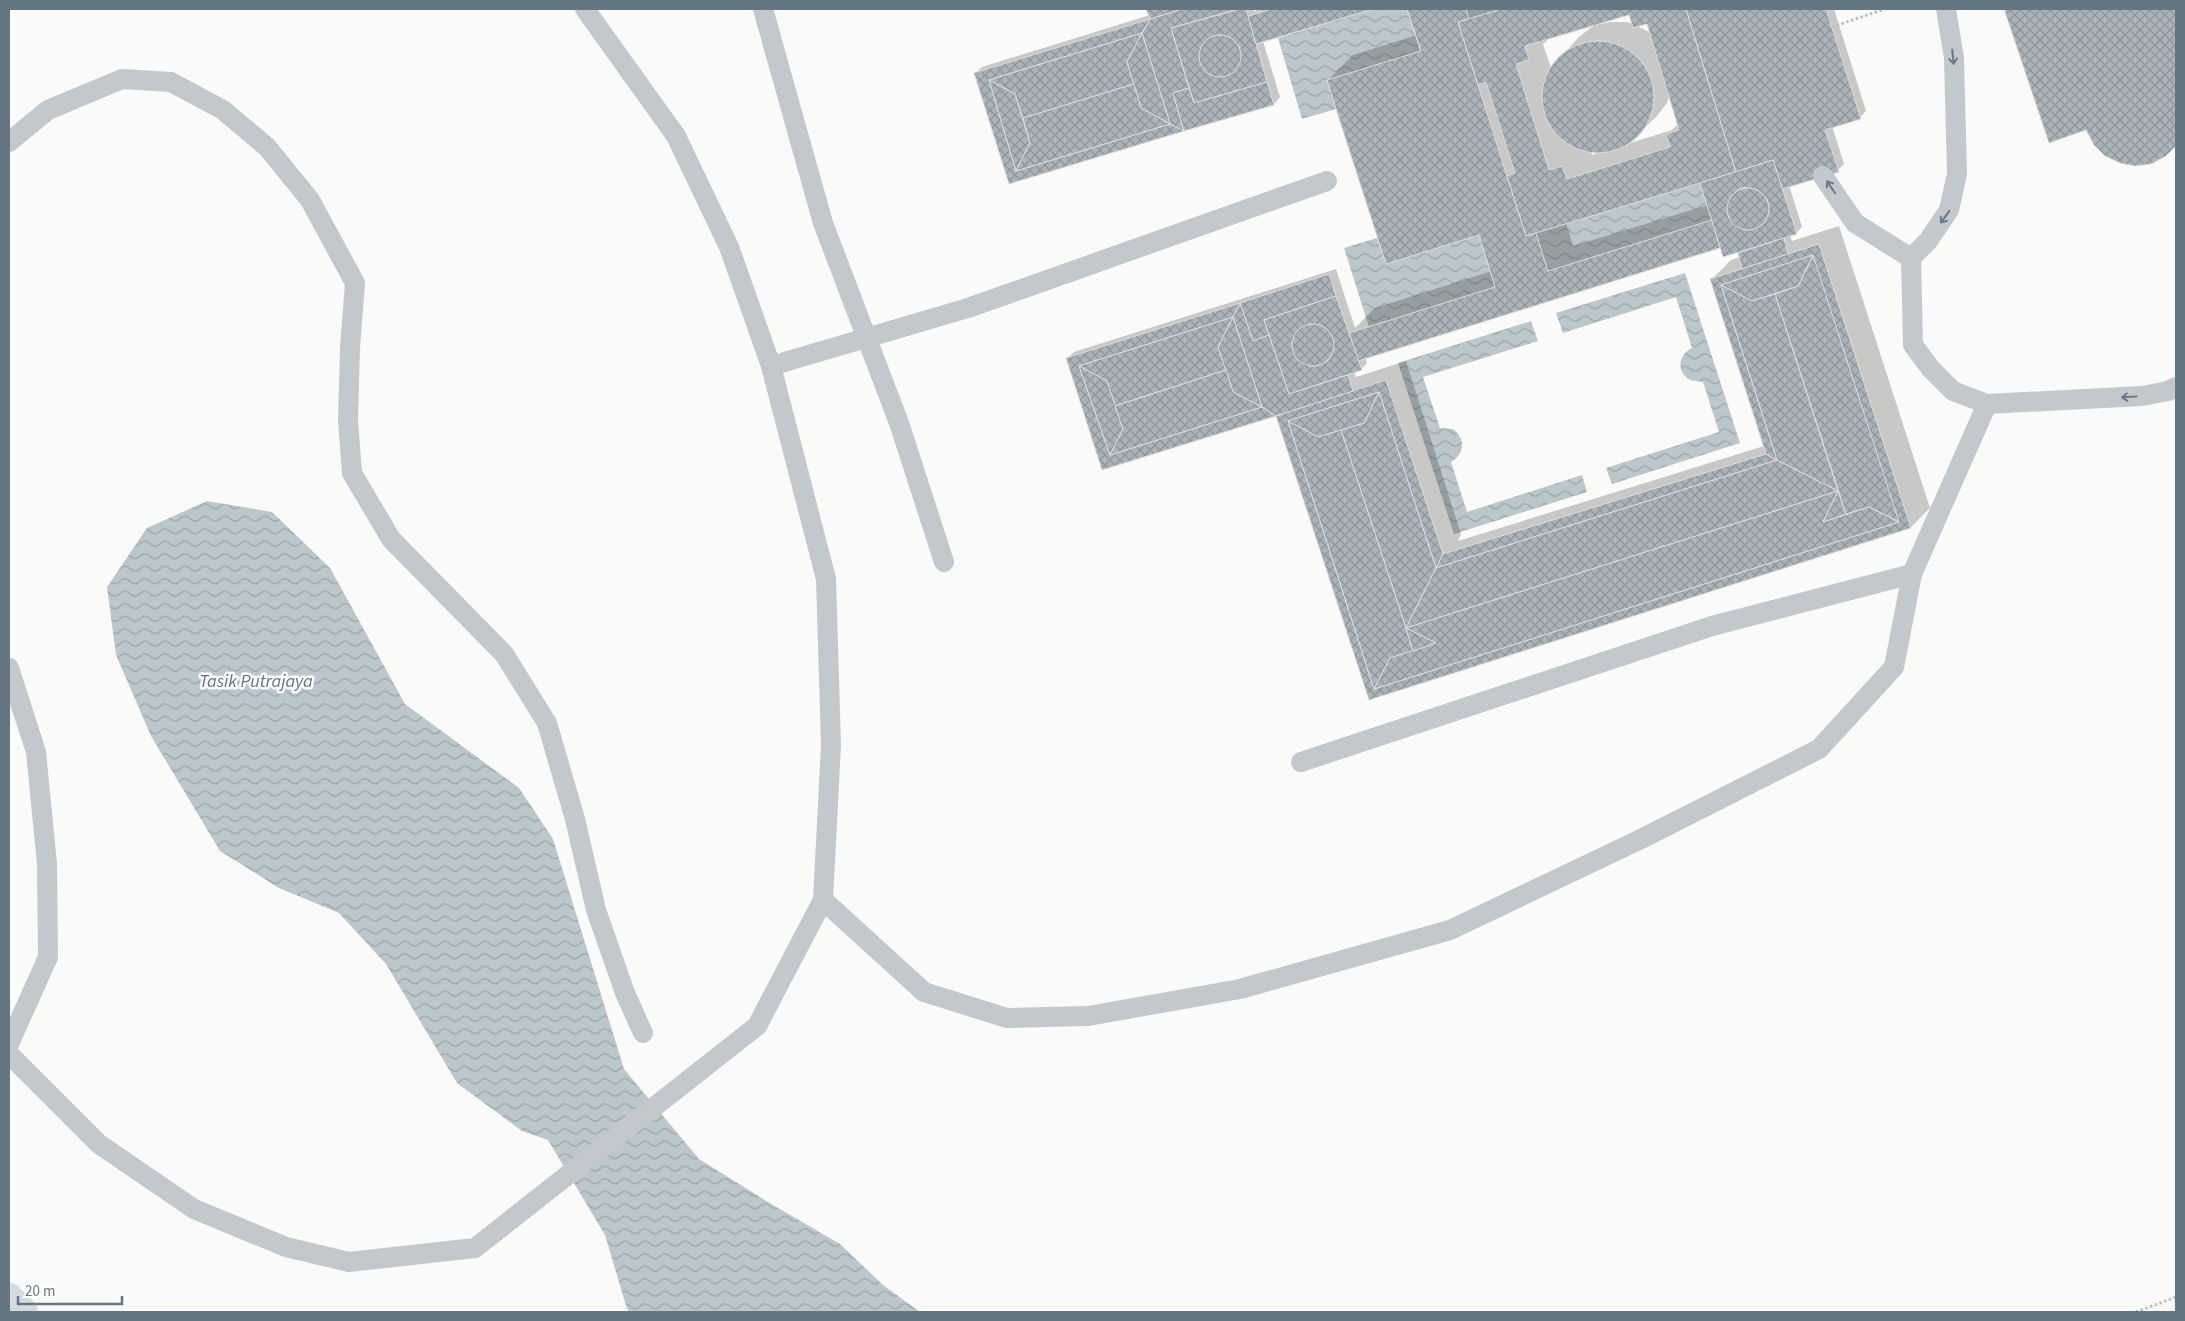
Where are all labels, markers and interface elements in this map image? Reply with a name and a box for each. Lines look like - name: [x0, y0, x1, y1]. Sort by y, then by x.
- one-way arrow: [1948, 49, 1958, 65]
- one-way arrow: [1826, 181, 1836, 195]
- one-way arrow: [1940, 210, 1950, 224]
- one-way arrow: [2121, 392, 2138, 402]
- water label: Tasik Putrajaya: [199, 669, 313, 694]
- scale bar: [18, 1274, 121, 1306]
- text: 20 m: [25, 1281, 55, 1302]

